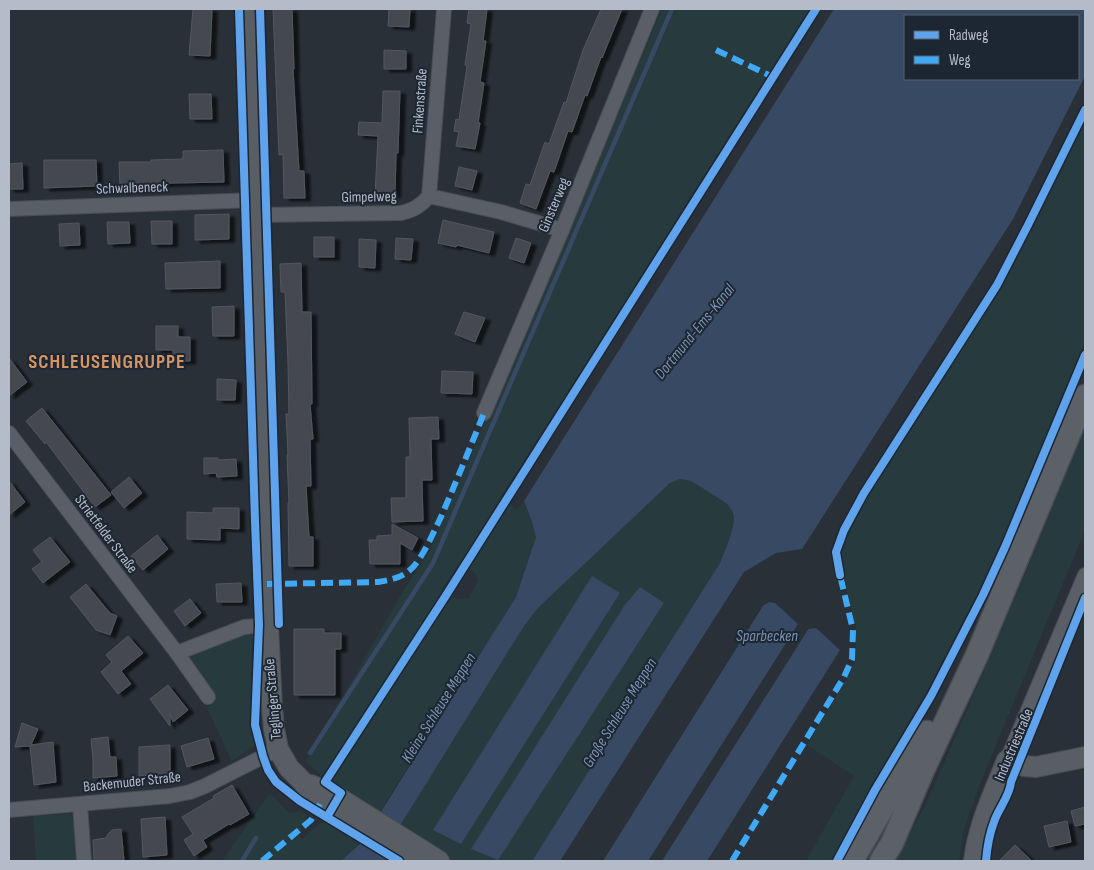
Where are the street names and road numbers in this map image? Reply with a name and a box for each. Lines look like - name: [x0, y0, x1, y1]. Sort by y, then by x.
- street label: Finkenstraße: [408, 68, 432, 134]
- street label: Ginsterweg: [534, 175, 574, 235]
- street label: Schwalbeneck: [96, 177, 169, 199]
- street label: Gimpelweg: [341, 187, 397, 207]
- street label: Strietfelder Straße: [70, 491, 142, 577]
- street label: Teglinger Straße: [260, 658, 286, 740]
- street label: Industriestraße: [990, 706, 1038, 784]
- street label: Backemuder Straße: [82, 767, 182, 797]

